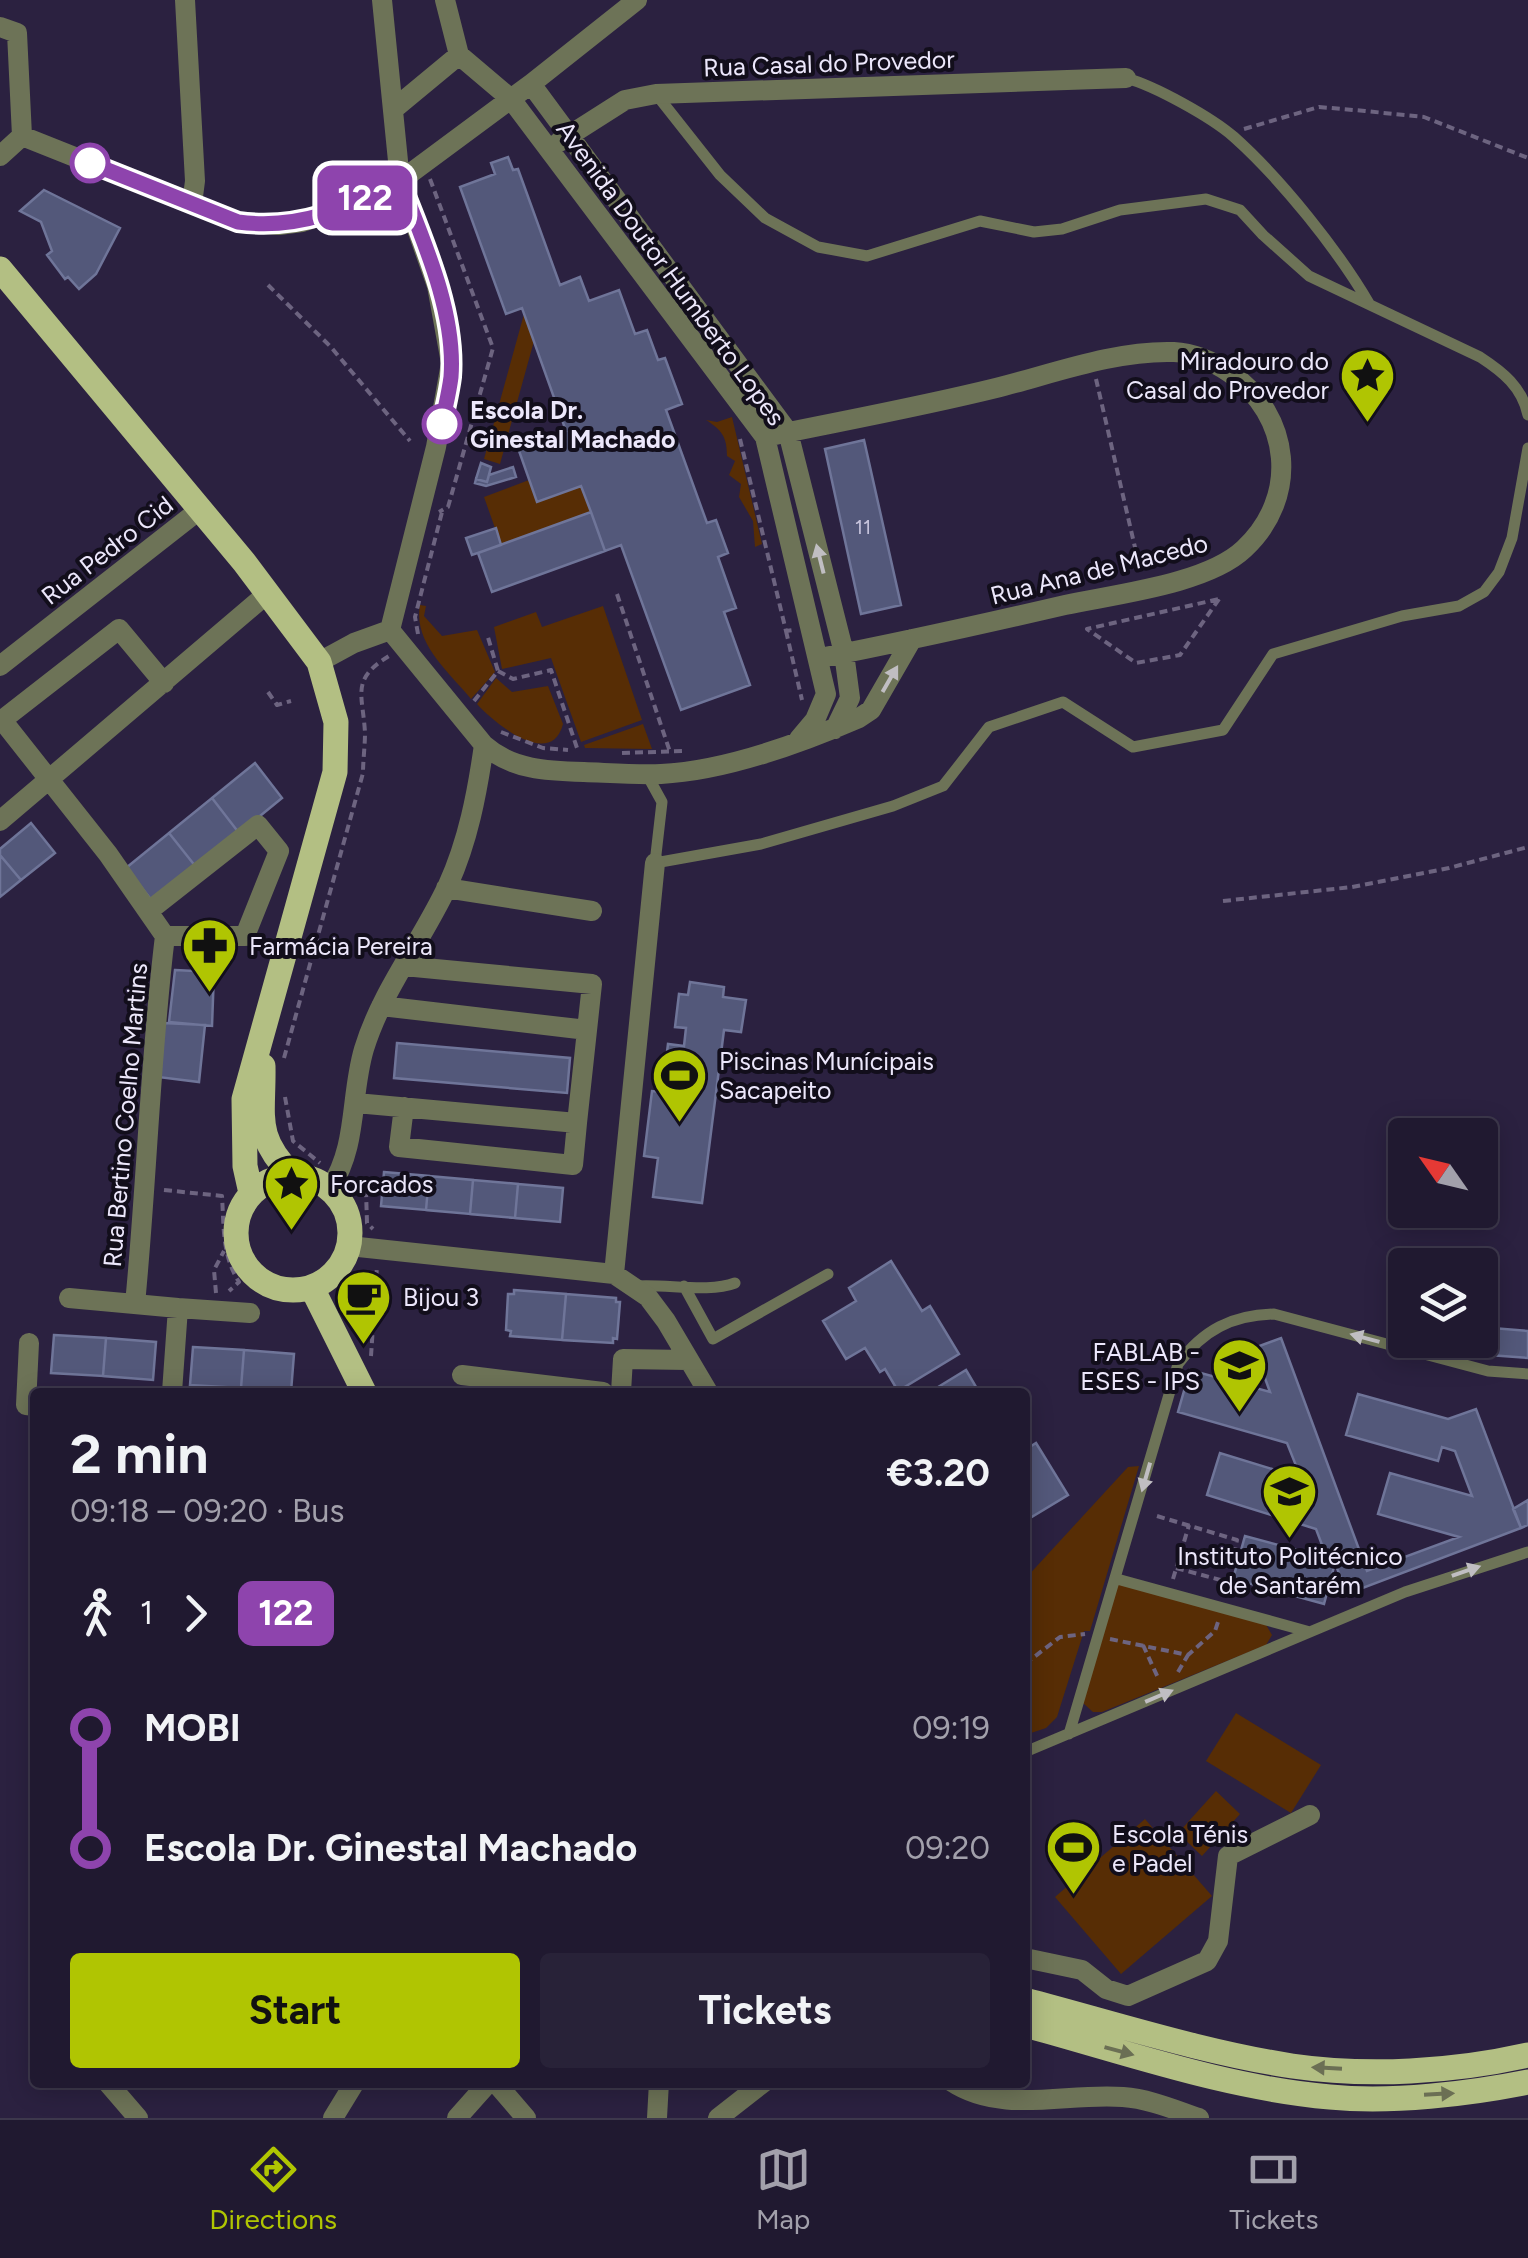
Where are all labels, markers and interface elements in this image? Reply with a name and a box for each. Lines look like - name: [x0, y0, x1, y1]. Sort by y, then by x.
- street label: Rua Casal do Provedor: [703, 44, 956, 82]
- street label: Avenida Doutor Humberto Lopes: [550, 115, 792, 431]
- unlabelled marker: [71, 144, 109, 182]
- line badge: 122: [308, 166, 422, 230]
- text: 122: [337, 177, 393, 219]
- place icon: Miradouro do Casal do Provedor: [1338, 345, 1398, 424]
- place label: Miradouro do Casal do Provedor: [1126, 346, 1330, 405]
- place label: Escola Dr. Ginestal Machado: [470, 395, 675, 454]
- marker: Escola Dr. Ginestal Machado: [423, 405, 461, 443]
- street label: Rua Pedro Cid: [35, 489, 179, 611]
- house number: 11: [855, 515, 871, 539]
- street label: Rua Ana de Macedo: [987, 527, 1211, 611]
- one-way arrow: [812, 543, 827, 574]
- one-way arrow: [881, 664, 898, 693]
- pharmacy icon: Farmácia Pereira: [180, 916, 240, 995]
- place label: Farmácia Pereira: [249, 931, 433, 961]
- street label: Rua Bertino Coelho Martins: [97, 962, 153, 1268]
- sports icon: Piscinas Munícipais Sacapeito: [650, 1045, 710, 1124]
- place label: Piscinas Munícipais Sacapeito: [719, 1046, 934, 1105]
- north arrow: [1388, 1118, 1498, 1228]
- map controls: [1388, 1118, 1498, 1358]
- place icon: Forcados: [261, 1154, 321, 1233]
- place label: Forcados: [330, 1169, 433, 1199]
- button: layers: [1388, 1248, 1498, 1358]
- cafe icon: Bijou 3: [334, 1267, 394, 1346]
- place label: Bijou 3: [403, 1282, 479, 1312]
- one-way arrow: [1349, 1330, 1380, 1346]
- school or university icon: FABLAB - ESES - IPS: [1209, 1336, 1269, 1415]
- place label: FABLAB - ESES - IPS: [1080, 1337, 1200, 1396]
- text: 2 min: [70, 1421, 209, 1487]
- text: €3.20: [886, 1450, 990, 1496]
- one-way arrow: [1138, 1462, 1153, 1492]
- school or university icon: Instituto Politécnico de Santarém: [1260, 1462, 1320, 1541]
- text: 09:18 – 09:20 · Bus: [70, 1492, 344, 1530]
- place label: Instituto Politécnico de Santarém: [1177, 1541, 1403, 1600]
- one-way arrow: [1452, 1563, 1482, 1578]
- icon: walk: [70, 1586, 125, 1641]
- icon: forward: [168, 1586, 223, 1641]
- text: 122: [258, 1592, 314, 1634]
- text: 1: [140, 1594, 153, 1632]
- one-way arrow: [1144, 1688, 1174, 1704]
- text: MOBI: [144, 1705, 241, 1751]
- text: 09:19: [912, 1709, 990, 1747]
- sports icon: Escola Ténis e Padel: [1043, 1818, 1103, 1897]
- place label: Escola Ténis e Padel: [1112, 1819, 1248, 1878]
- text: Escola Dr. Ginestal Machado: [144, 1825, 637, 1871]
- text: 09:20: [905, 1829, 990, 1867]
- button: Start: [70, 1953, 520, 2068]
- button: Tickets: [540, 1953, 990, 2068]
- one-way arrow: [1104, 2043, 1135, 2059]
- one-way arrow: [1310, 2060, 1342, 2076]
- one-way arrow: [1423, 2086, 1455, 2102]
- tab: Directions: [209, 2142, 337, 2236]
- tab: Map: [756, 2142, 811, 2236]
- tab: Tickets: [1229, 2142, 1319, 2236]

